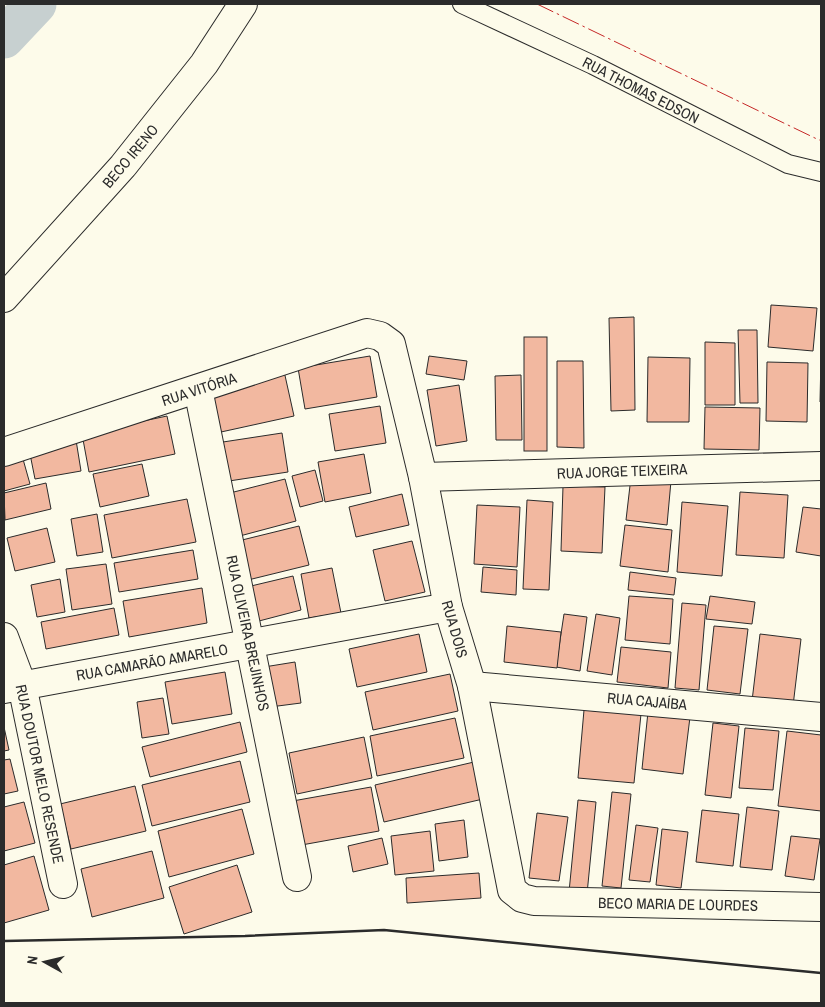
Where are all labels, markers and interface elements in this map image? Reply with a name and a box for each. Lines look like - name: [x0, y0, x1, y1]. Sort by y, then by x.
- street label: RUA THOMAS EDSON: [579, 52, 703, 128]
- street label: BECO IRENO: [97, 120, 163, 192]
- street label: RUA VITÓRIA: [159, 367, 240, 411]
- street label: RUA JORGE TEIXEIRA: [556, 458, 688, 484]
- street label: RUA OLIVEIRA BREJINHOS: [221, 553, 275, 713]
- street label: RUA DOIS: [437, 598, 473, 660]
- street label: RUA CAMARÃO AMARELO: [74, 638, 230, 686]
- street label: RUA DOUTOR MELO RESENDE: [11, 682, 69, 866]
- street label: RUA CAJAÍBA: [606, 687, 689, 715]
- street label: BECO MARIA DE LOURDES: [598, 892, 758, 916]
- north arrow: [20, 937, 70, 987]
- text: N: [23, 955, 42, 966]

